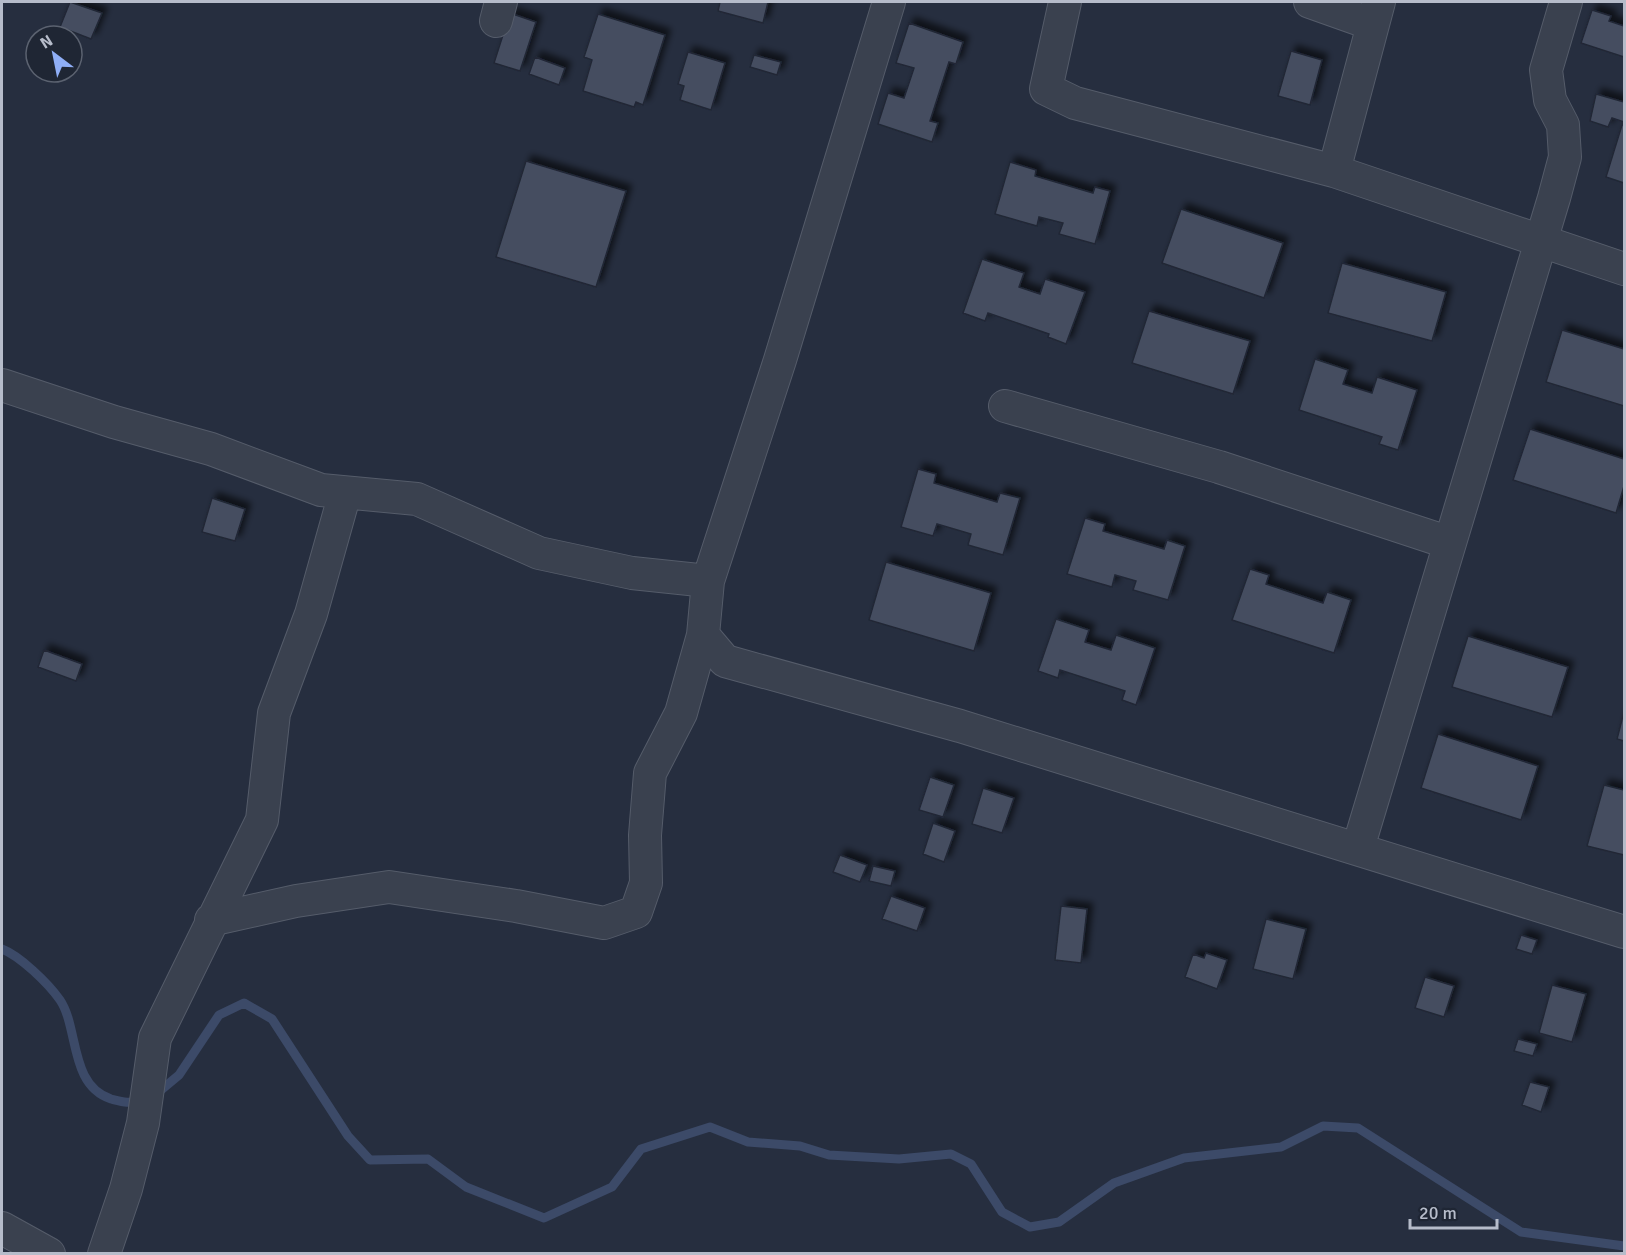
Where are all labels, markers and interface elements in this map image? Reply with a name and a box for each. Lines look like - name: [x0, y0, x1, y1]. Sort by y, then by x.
- north arrow: [24, 24, 84, 84]
- text: N: [37, 31, 57, 54]
- scale bar: [1410, 1192, 1497, 1230]
- text: 20 m: [1419, 1202, 1457, 1224]

